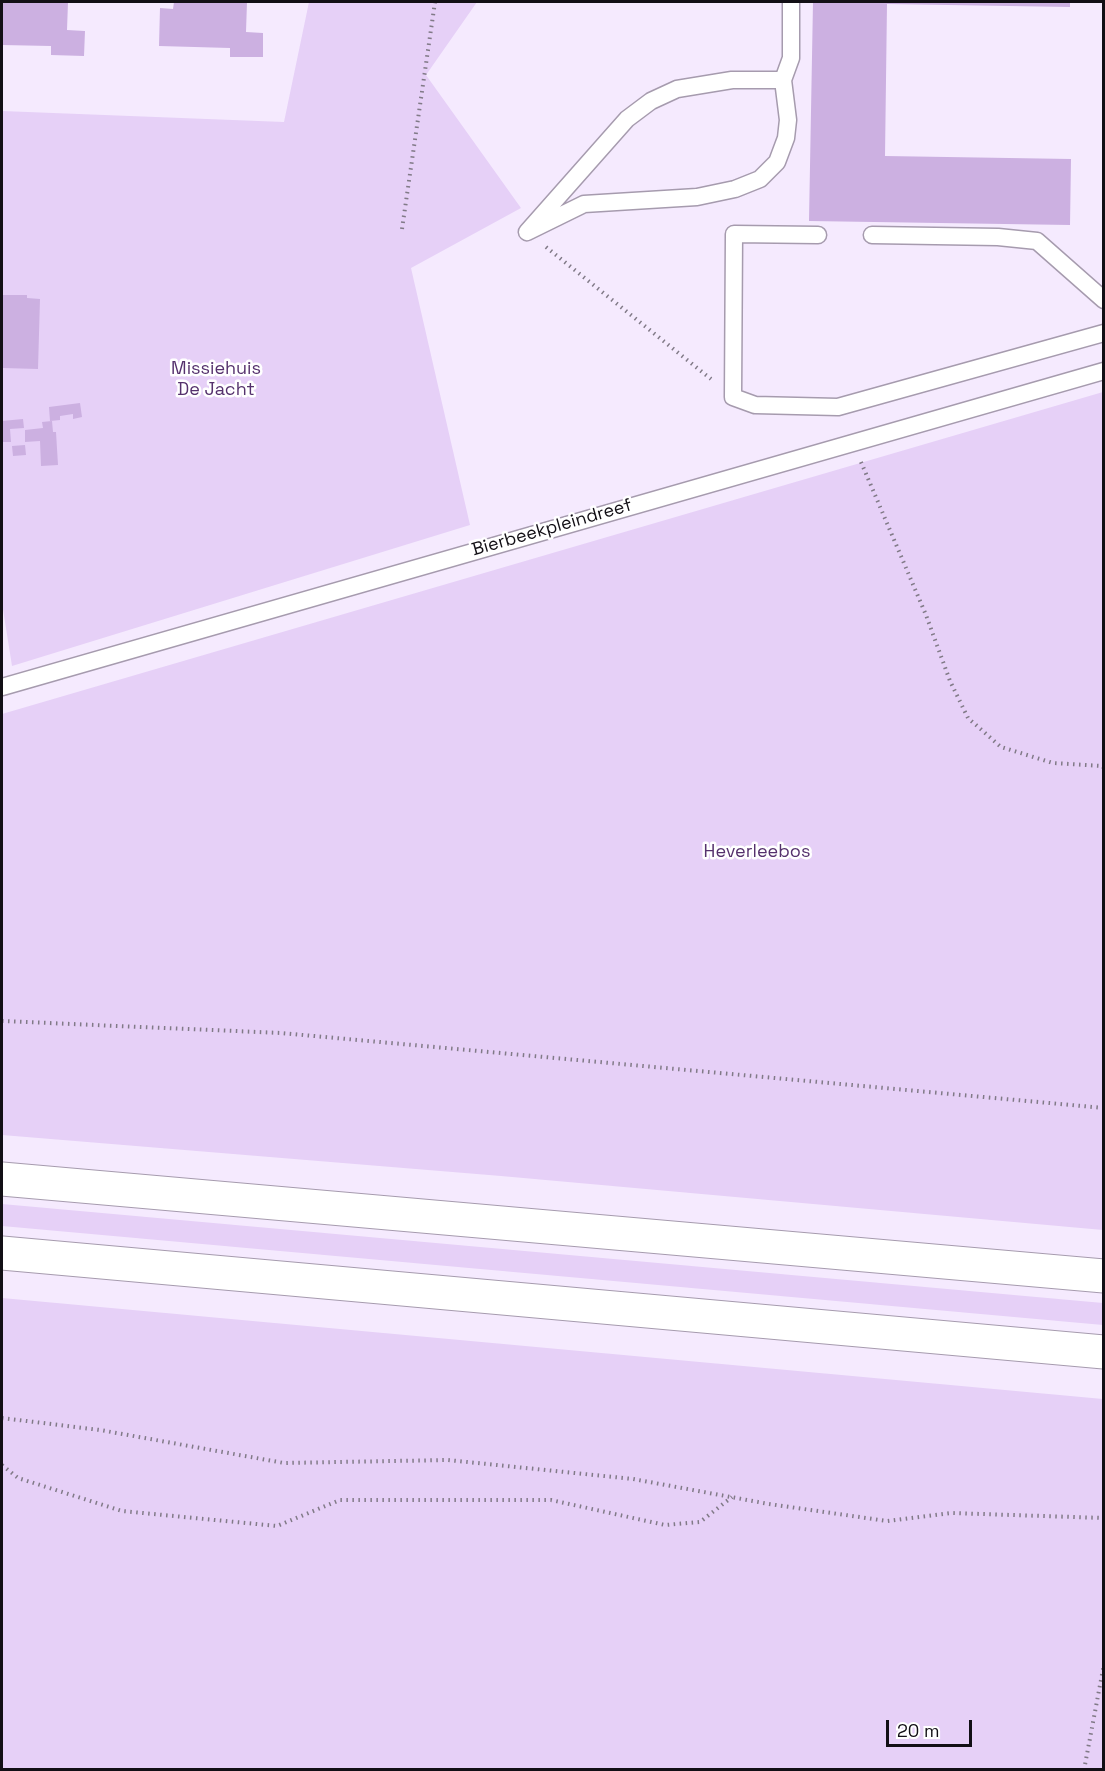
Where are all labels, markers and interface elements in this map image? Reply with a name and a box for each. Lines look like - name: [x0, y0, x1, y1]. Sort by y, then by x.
- park label: Missiehuis De Jacht: [171, 358, 261, 400]
- street label: Bierbeekpleindreef: [470, 495, 634, 561]
- park label: Heverleebos: [704, 841, 810, 863]
- scale bar: [889, 1708, 974, 1746]
- text: 20 m: [897, 1719, 940, 1742]

